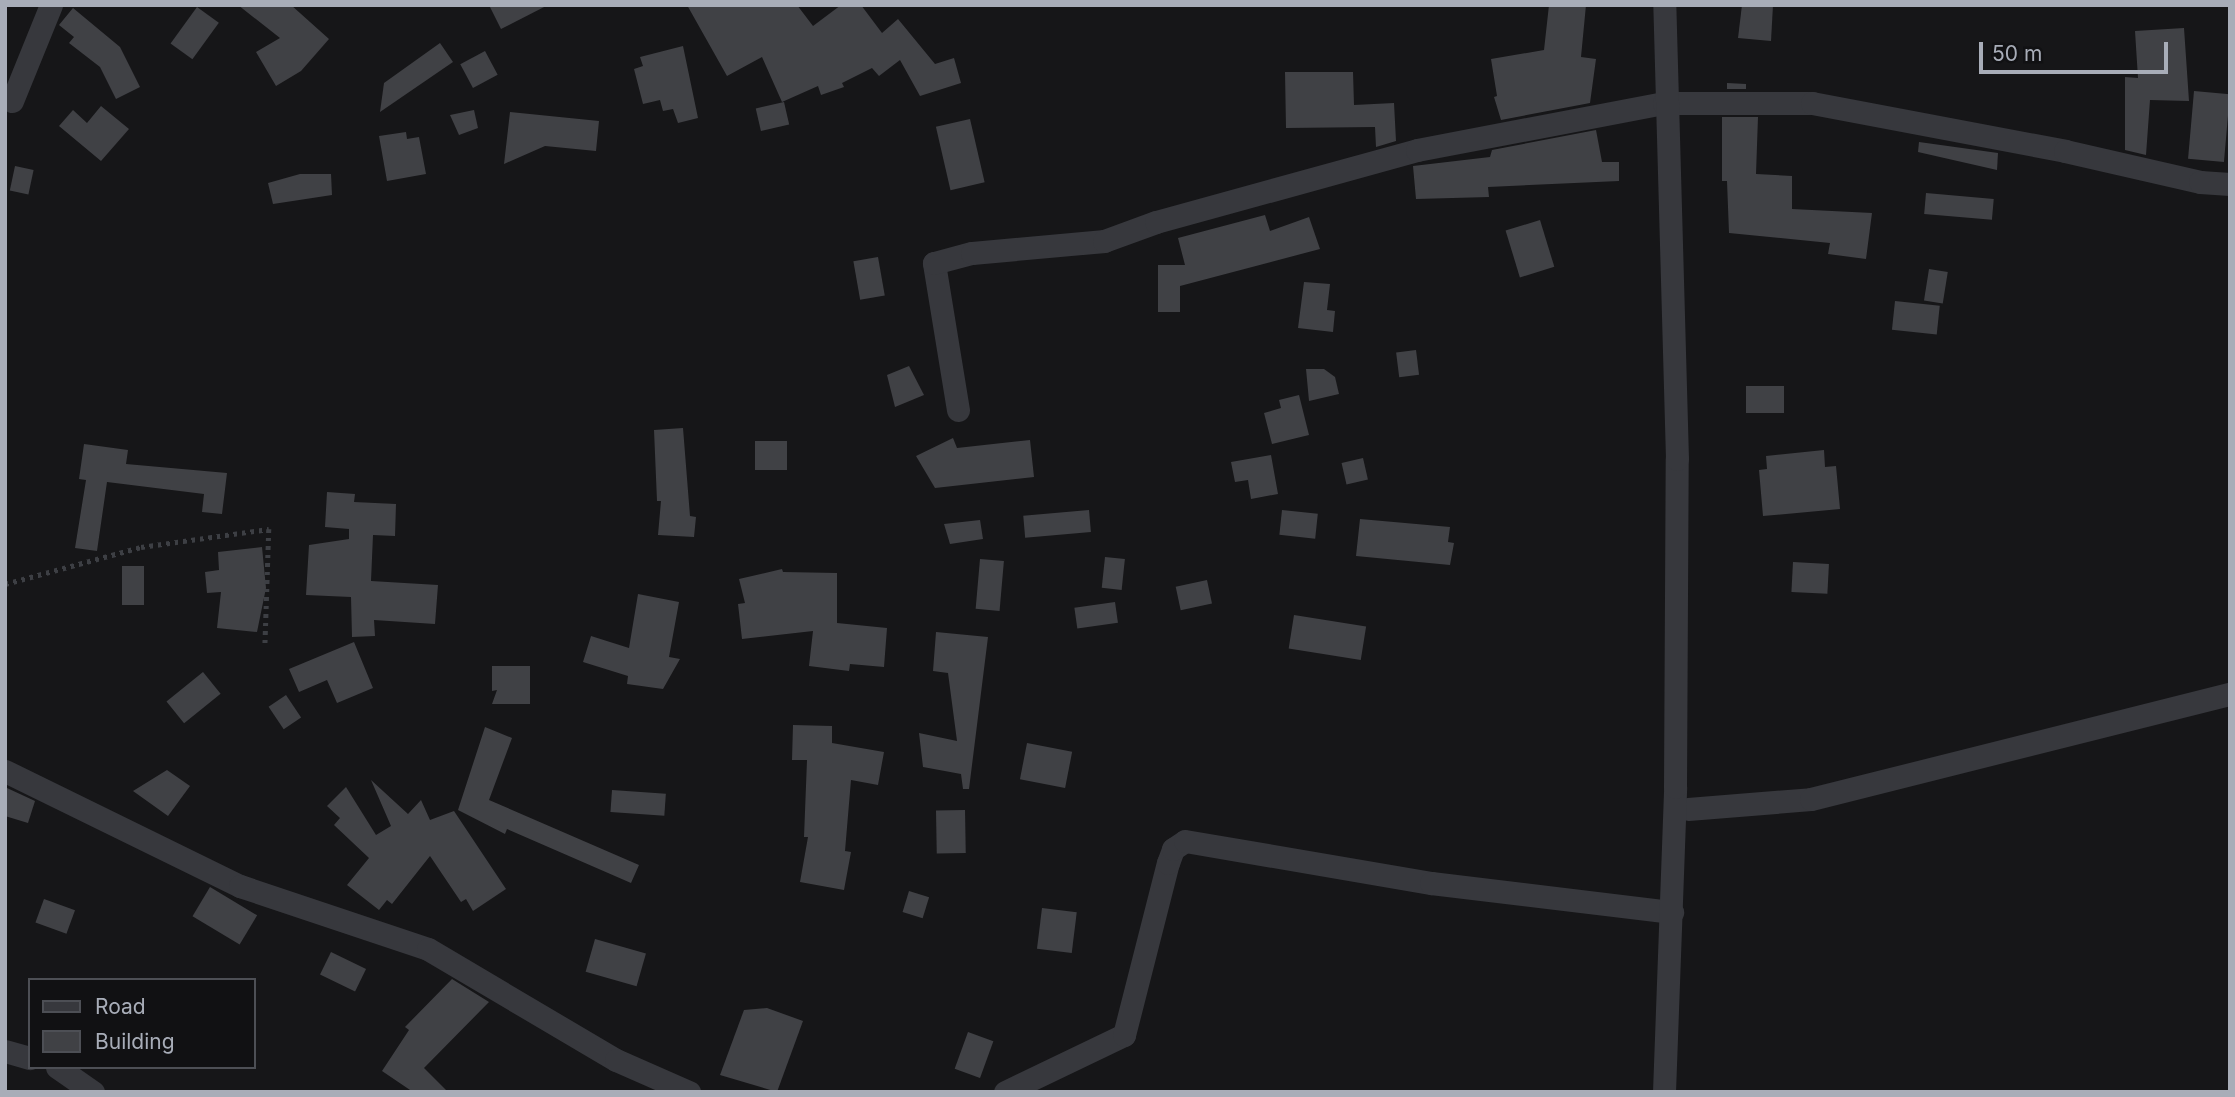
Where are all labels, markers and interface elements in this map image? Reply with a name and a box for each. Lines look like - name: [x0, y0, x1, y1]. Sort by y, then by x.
- scale bar: [1983, 28, 2172, 72]
- text: 50 m: [1992, 41, 2042, 66]
- legend: [28, 978, 256, 1069]
- text: Road: [95, 994, 146, 1019]
- text: Building: [95, 1029, 175, 1054]

